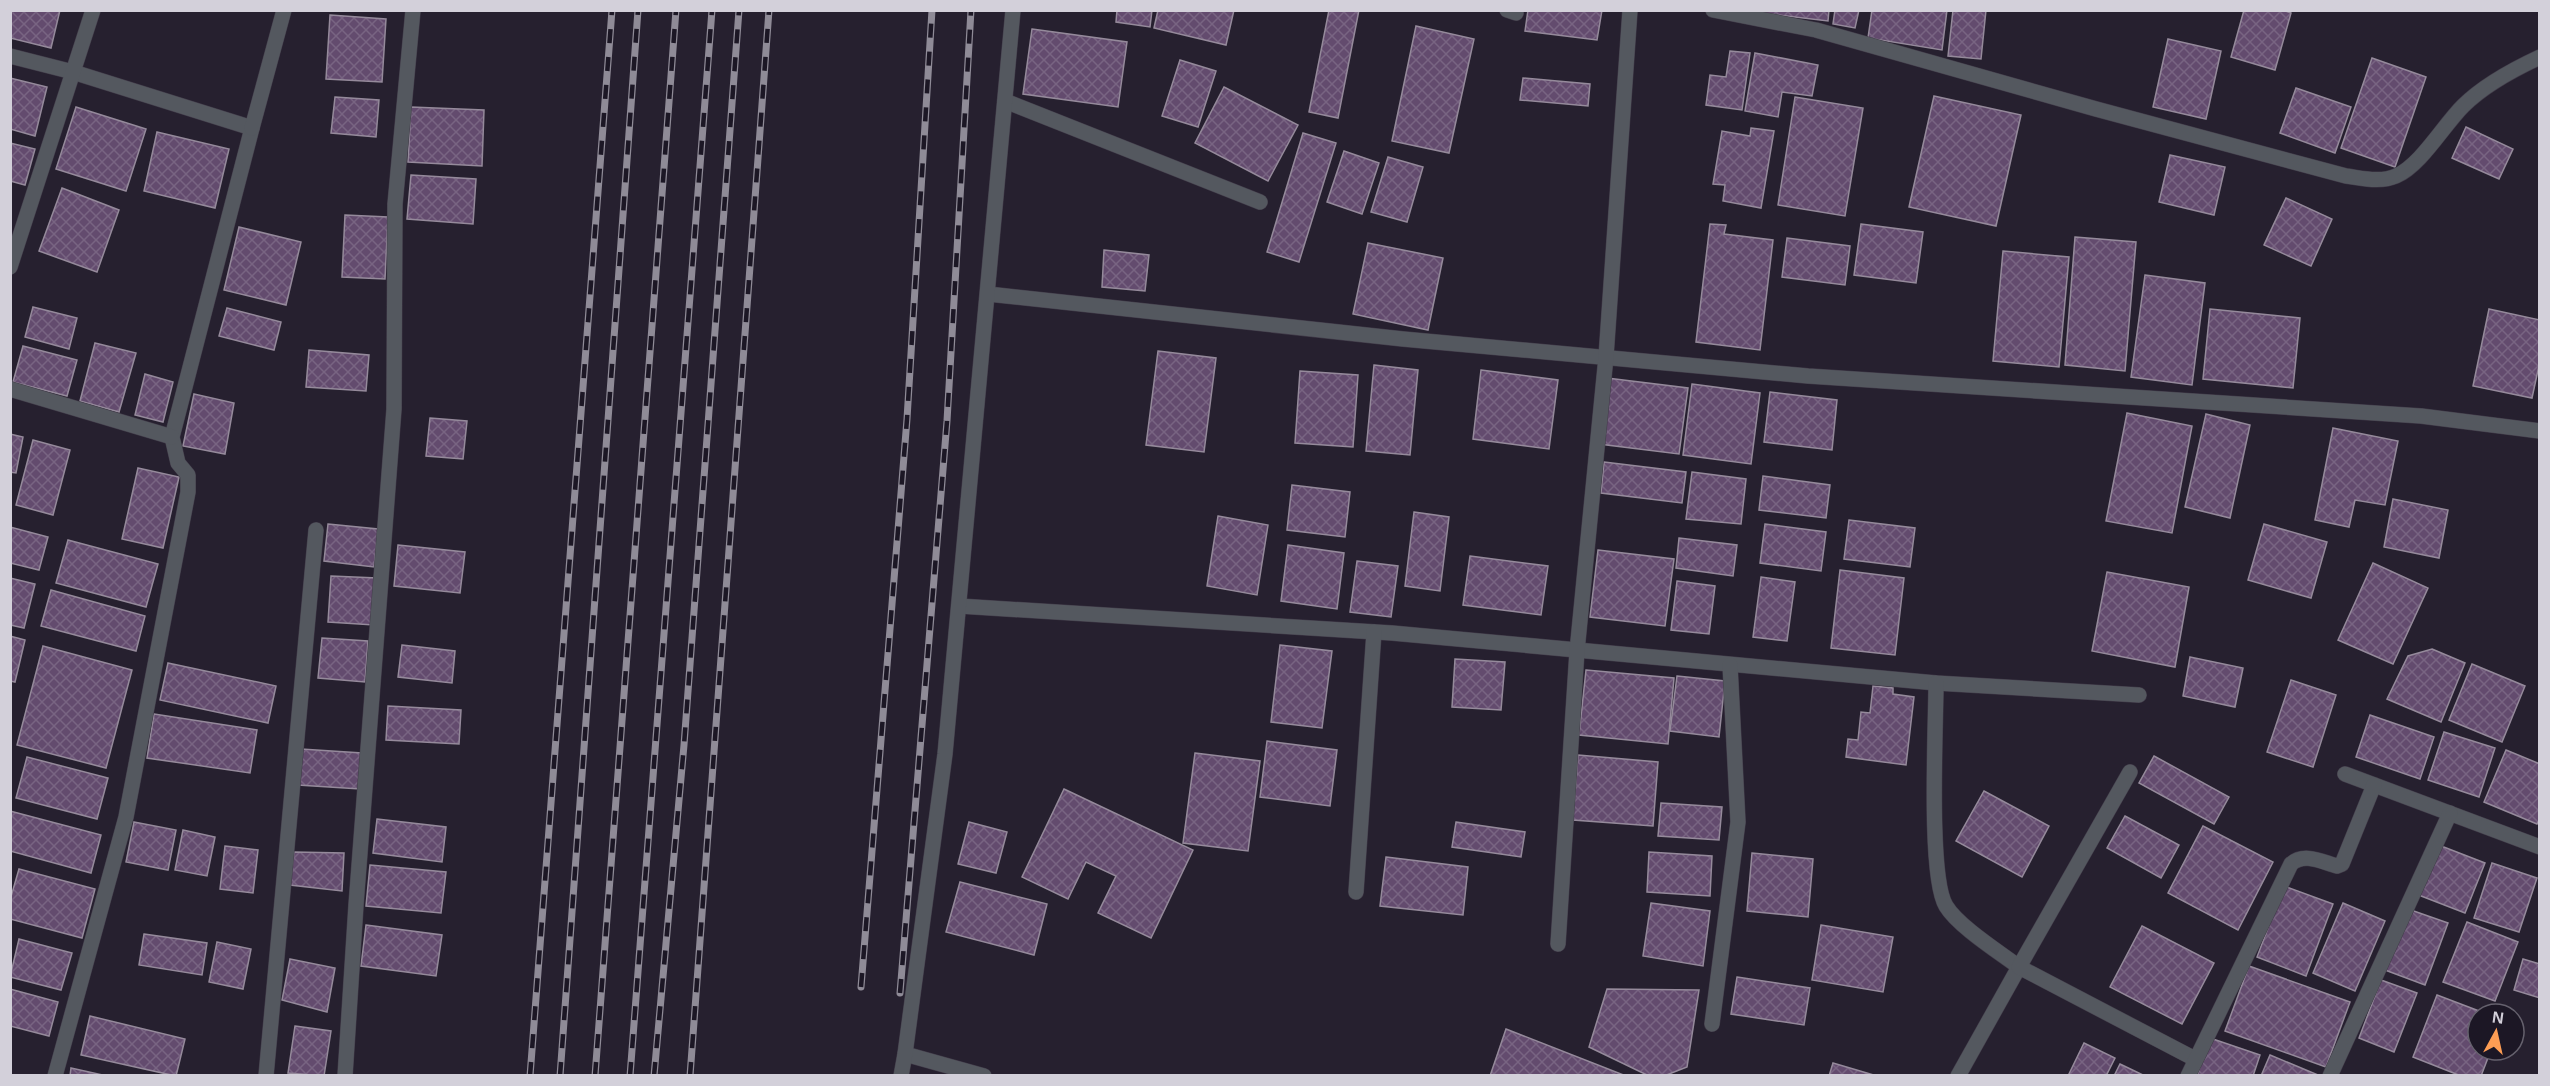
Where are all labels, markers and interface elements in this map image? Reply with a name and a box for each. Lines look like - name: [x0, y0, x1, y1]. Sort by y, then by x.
- north arrow: [2466, 1002, 2526, 1062]
- text: N: [2491, 1008, 2505, 1027]

